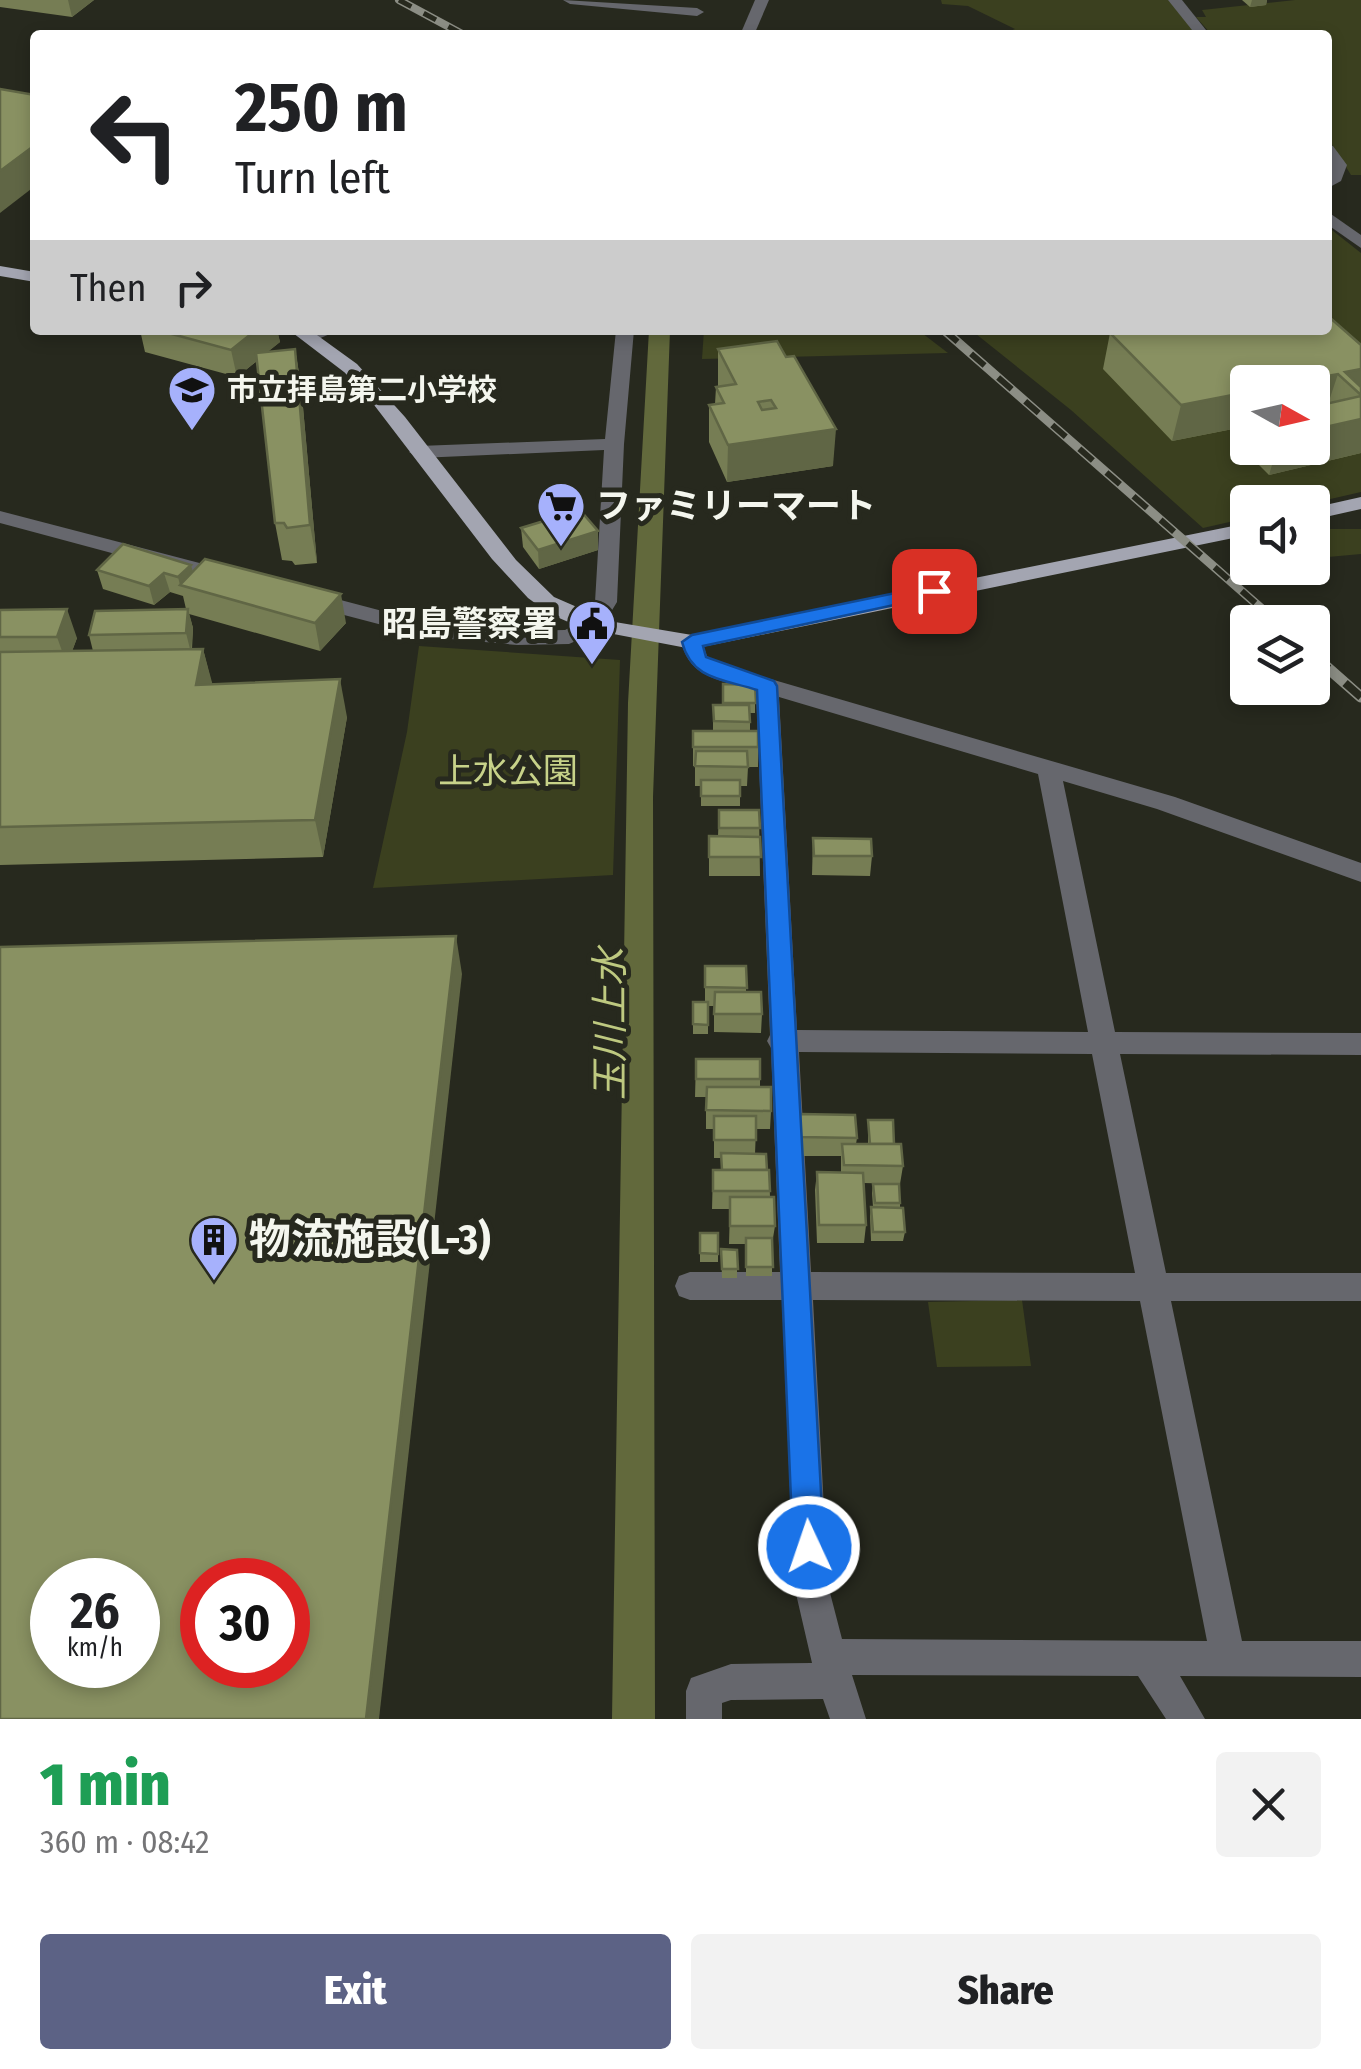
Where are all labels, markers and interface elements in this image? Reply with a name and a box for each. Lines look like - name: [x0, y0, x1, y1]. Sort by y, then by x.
- text: 250 m: [235, 66, 408, 150]
- icon: left: [70, 70, 200, 200]
- text: Turn left: [235, 151, 390, 205]
- icon: right: [166, 260, 221, 315]
- text: Then: [70, 265, 146, 311]
- school or university icon: 市立拝島第二小学校: [166, 364, 218, 432]
- north arrow: [1230, 365, 1330, 465]
- map controls: [1230, 365, 1330, 705]
- place label: 市立拝島第二小学校: [227, 372, 497, 408]
- supermarket icon: ファミリーマート: [535, 480, 587, 548]
- place label: ファミリーマート: [596, 485, 876, 527]
- button: sound: [1230, 485, 1330, 585]
- pin: [892, 549, 977, 634]
- icon: arrive: [907, 564, 962, 619]
- public building icon: 昭島警察署: [566, 598, 618, 666]
- place label: 昭島警察署: [382, 603, 557, 645]
- button: layers: [1230, 605, 1330, 705]
- park label: 上水公園: [438, 750, 578, 792]
- water label: 玉川上水: [587, 944, 633, 1100]
- building icon: 物流施設(L-3): [188, 1214, 240, 1282]
- place label: 物流施設(L-3): [249, 1215, 491, 1265]
- position arrow: [757, 1495, 861, 1599]
- speed limit sign: 30: [180, 1558, 310, 1688]
- text: 26: [70, 1581, 120, 1641]
- text: km/h: [67, 1633, 123, 1663]
- text: 1 min: [40, 1749, 171, 1821]
- button: close: [1216, 1752, 1321, 1857]
- text: 360 m · 08:42: [40, 1823, 209, 1861]
- button: Exit: [40, 1934, 671, 2049]
- button: Share: [691, 1934, 1321, 2049]

